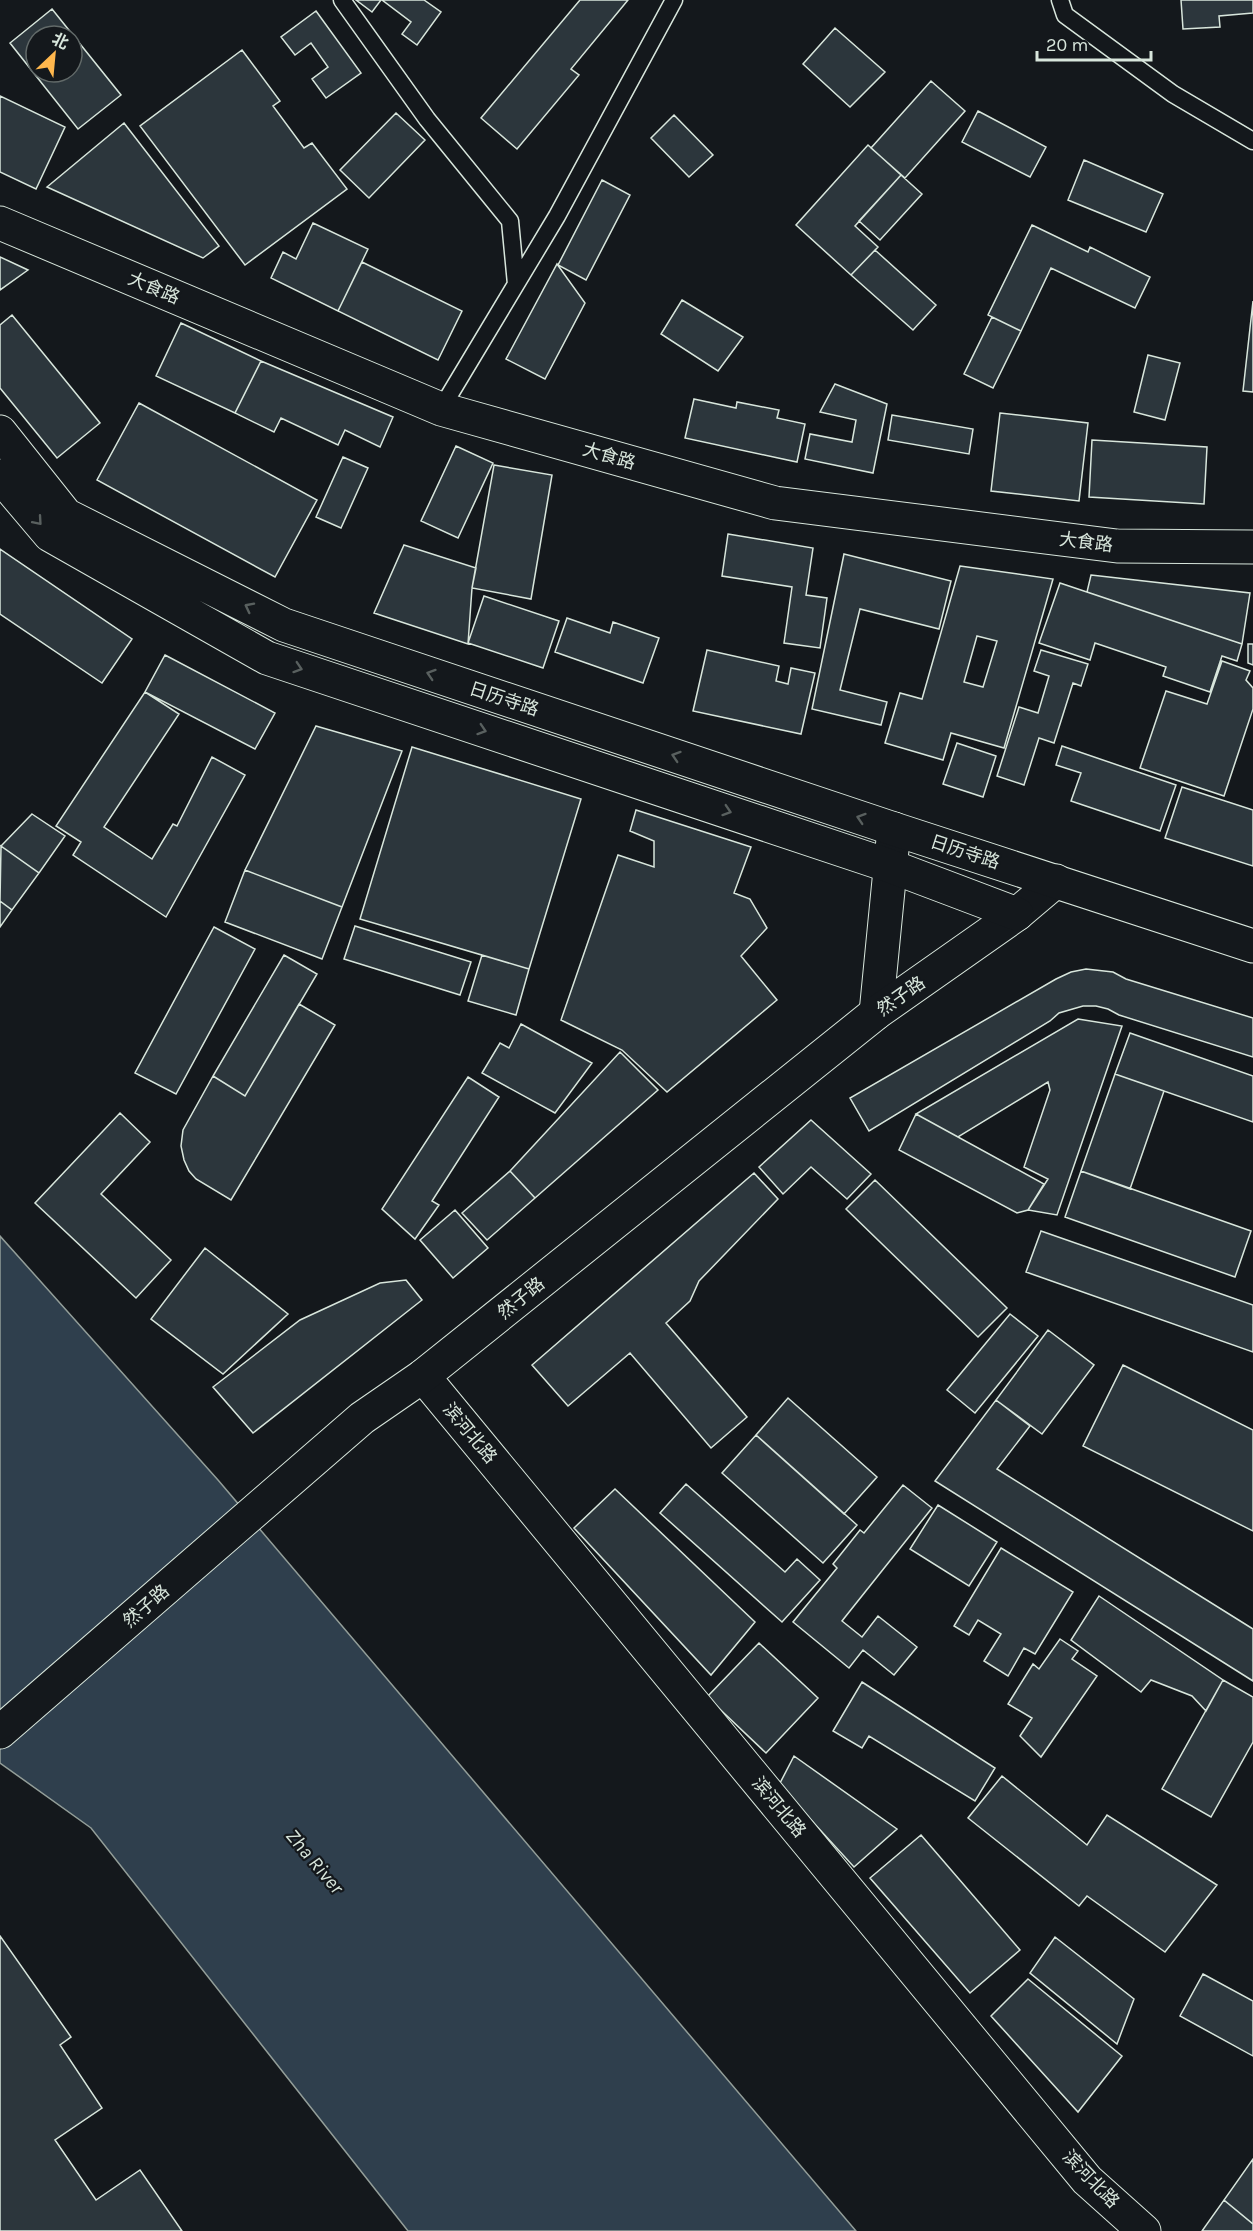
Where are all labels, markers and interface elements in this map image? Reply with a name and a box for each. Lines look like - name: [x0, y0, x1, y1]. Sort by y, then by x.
- north arrow: [24, 24, 84, 84]
- scale bar: [1037, 24, 1151, 62]
- text: 北: [49, 29, 72, 53]
- text: 20 m: [1046, 34, 1088, 56]
- street label: 大食路: [125, 267, 183, 309]
- street label: 大食路: [580, 438, 638, 474]
- one-way arrow: [31, 514, 42, 525]
- street label: 大食路: [1058, 528, 1114, 556]
- one-way arrow: [244, 603, 255, 615]
- one-way arrow: [292, 661, 302, 673]
- one-way arrow: [426, 669, 437, 682]
- street label: 日历寺路: [466, 677, 542, 721]
- one-way arrow: [477, 722, 487, 735]
- one-way arrow: [671, 751, 682, 763]
- one-way arrow: [721, 804, 732, 817]
- one-way arrow: [856, 813, 867, 825]
- street label: 日历寺路: [927, 830, 1003, 874]
- street label: 然子路: [873, 972, 929, 1020]
- street label: 然子路: [493, 1272, 549, 1324]
- street label: 滨河北路: [438, 1398, 502, 1468]
- street label: 然子路: [118, 1580, 174, 1632]
- street label: 滨河北路: [747, 1772, 811, 1842]
- water label: Zha River: [281, 1824, 349, 1899]
- street label: 滨河北路: [1058, 2145, 1124, 2213]

